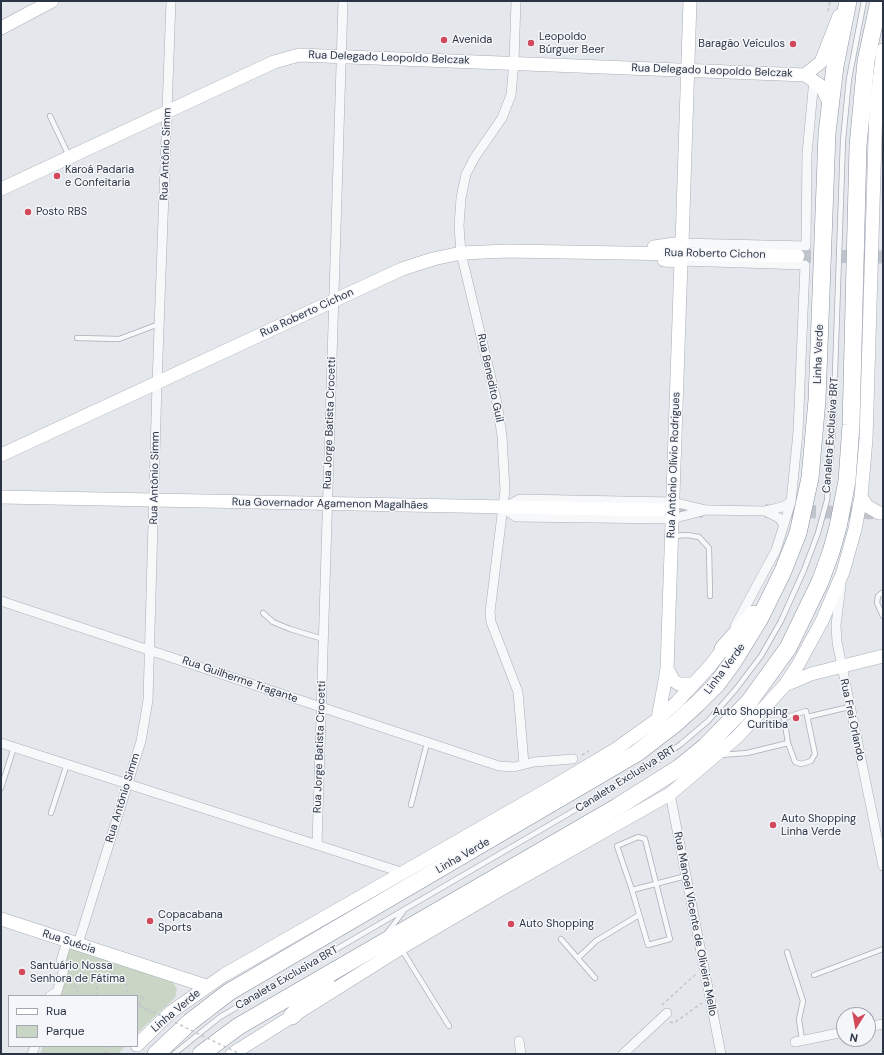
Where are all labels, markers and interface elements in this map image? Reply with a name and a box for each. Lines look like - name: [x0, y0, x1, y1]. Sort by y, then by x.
- place label: Leopoldo Búrguer Beer: [539, 30, 605, 56]
- place label: Avenida: [452, 33, 492, 47]
- marker: Avenida: [439, 35, 449, 45]
- place label: Baragão Veículos: [698, 37, 785, 51]
- marker: Leopoldo Búrguer Beer: [526, 38, 536, 48]
- marker: Baragão Veículos: [788, 39, 798, 49]
- street label: Rua Delegado Leopoldo Belczak: [308, 49, 470, 67]
- street label: Rua Delegado Leopoldo Belczak: [631, 62, 793, 80]
- street label: Rua Antônio Simm: [158, 107, 174, 201]
- place label: Karoá Padaria e Confeitaria: [65, 163, 134, 189]
- marker: Karoá Padaria e Confeitaria: [52, 171, 62, 181]
- place label: Posto RBS: [36, 205, 87, 219]
- marker: Posto RBS: [23, 207, 33, 217]
- street label: Rua Roberto Cichon: [664, 247, 766, 261]
- street label: Rua Roberto Cichon: [258, 286, 356, 340]
- street label: Linha Verde: [811, 324, 827, 384]
- street label: Rua Benedito Guil: [474, 333, 506, 423]
- street label: Rua Jorge Batista Crocetti: [321, 357, 339, 489]
- street label: Canaleta Exclusiva BRT: [820, 377, 842, 493]
- street label: Rua Antônio Olívio Rodrigues: [665, 392, 683, 538]
- street label: Rua Antônio Simm: [148, 431, 162, 525]
- street label: Rua Governador Agamenon Magalhães: [232, 496, 428, 512]
- street label: Linha Verde: [702, 641, 748, 697]
- street label: Rua Guilherme Tragante: [180, 654, 300, 706]
- street label: Rua Frei Orlando: [837, 678, 867, 762]
- street label: Rua Jorge Batista Crocetti: [311, 681, 329, 813]
- place label: Auto Shopping Curitiba: [713, 705, 788, 731]
- marker: Auto Shopping Curitiba: [791, 713, 801, 723]
- street label: Canaleta Exclusiva BRT: [573, 743, 679, 815]
- street label: Rua Antônio Simm: [103, 752, 143, 844]
- place label: Auto Shopping Linha Verde: [781, 812, 856, 838]
- marker: Auto Shopping Linha Verde: [768, 820, 778, 830]
- street label: Rua Manoel Vicente de Oliveira Mello: [671, 831, 719, 1017]
- street label: Linha Verde: [434, 835, 492, 877]
- place label: Copacabana Sports: [158, 908, 223, 934]
- marker: Copacabana Sports: [145, 916, 155, 926]
- place label: Auto Shopping: [519, 917, 594, 931]
- marker: Auto Shopping: [506, 919, 516, 929]
- street label: Rua Suécia: [41, 927, 97, 957]
- street label: Canaleta Exclusiva BRT: [233, 943, 341, 1013]
- place label: Santuário Nossa Senhora de Fátima: [30, 959, 125, 985]
- marker: Santuário Nossa Senhora de Fátima: [17, 967, 27, 977]
- street label: Linha Verde: [149, 987, 203, 1035]
- legend: [8, 995, 138, 1047]
- text: Rua: [46, 1003, 67, 1019]
- north arrow: [836, 1007, 876, 1047]
- text: Parque: [46, 1023, 85, 1039]
- text: N: [849, 1030, 859, 1045]

